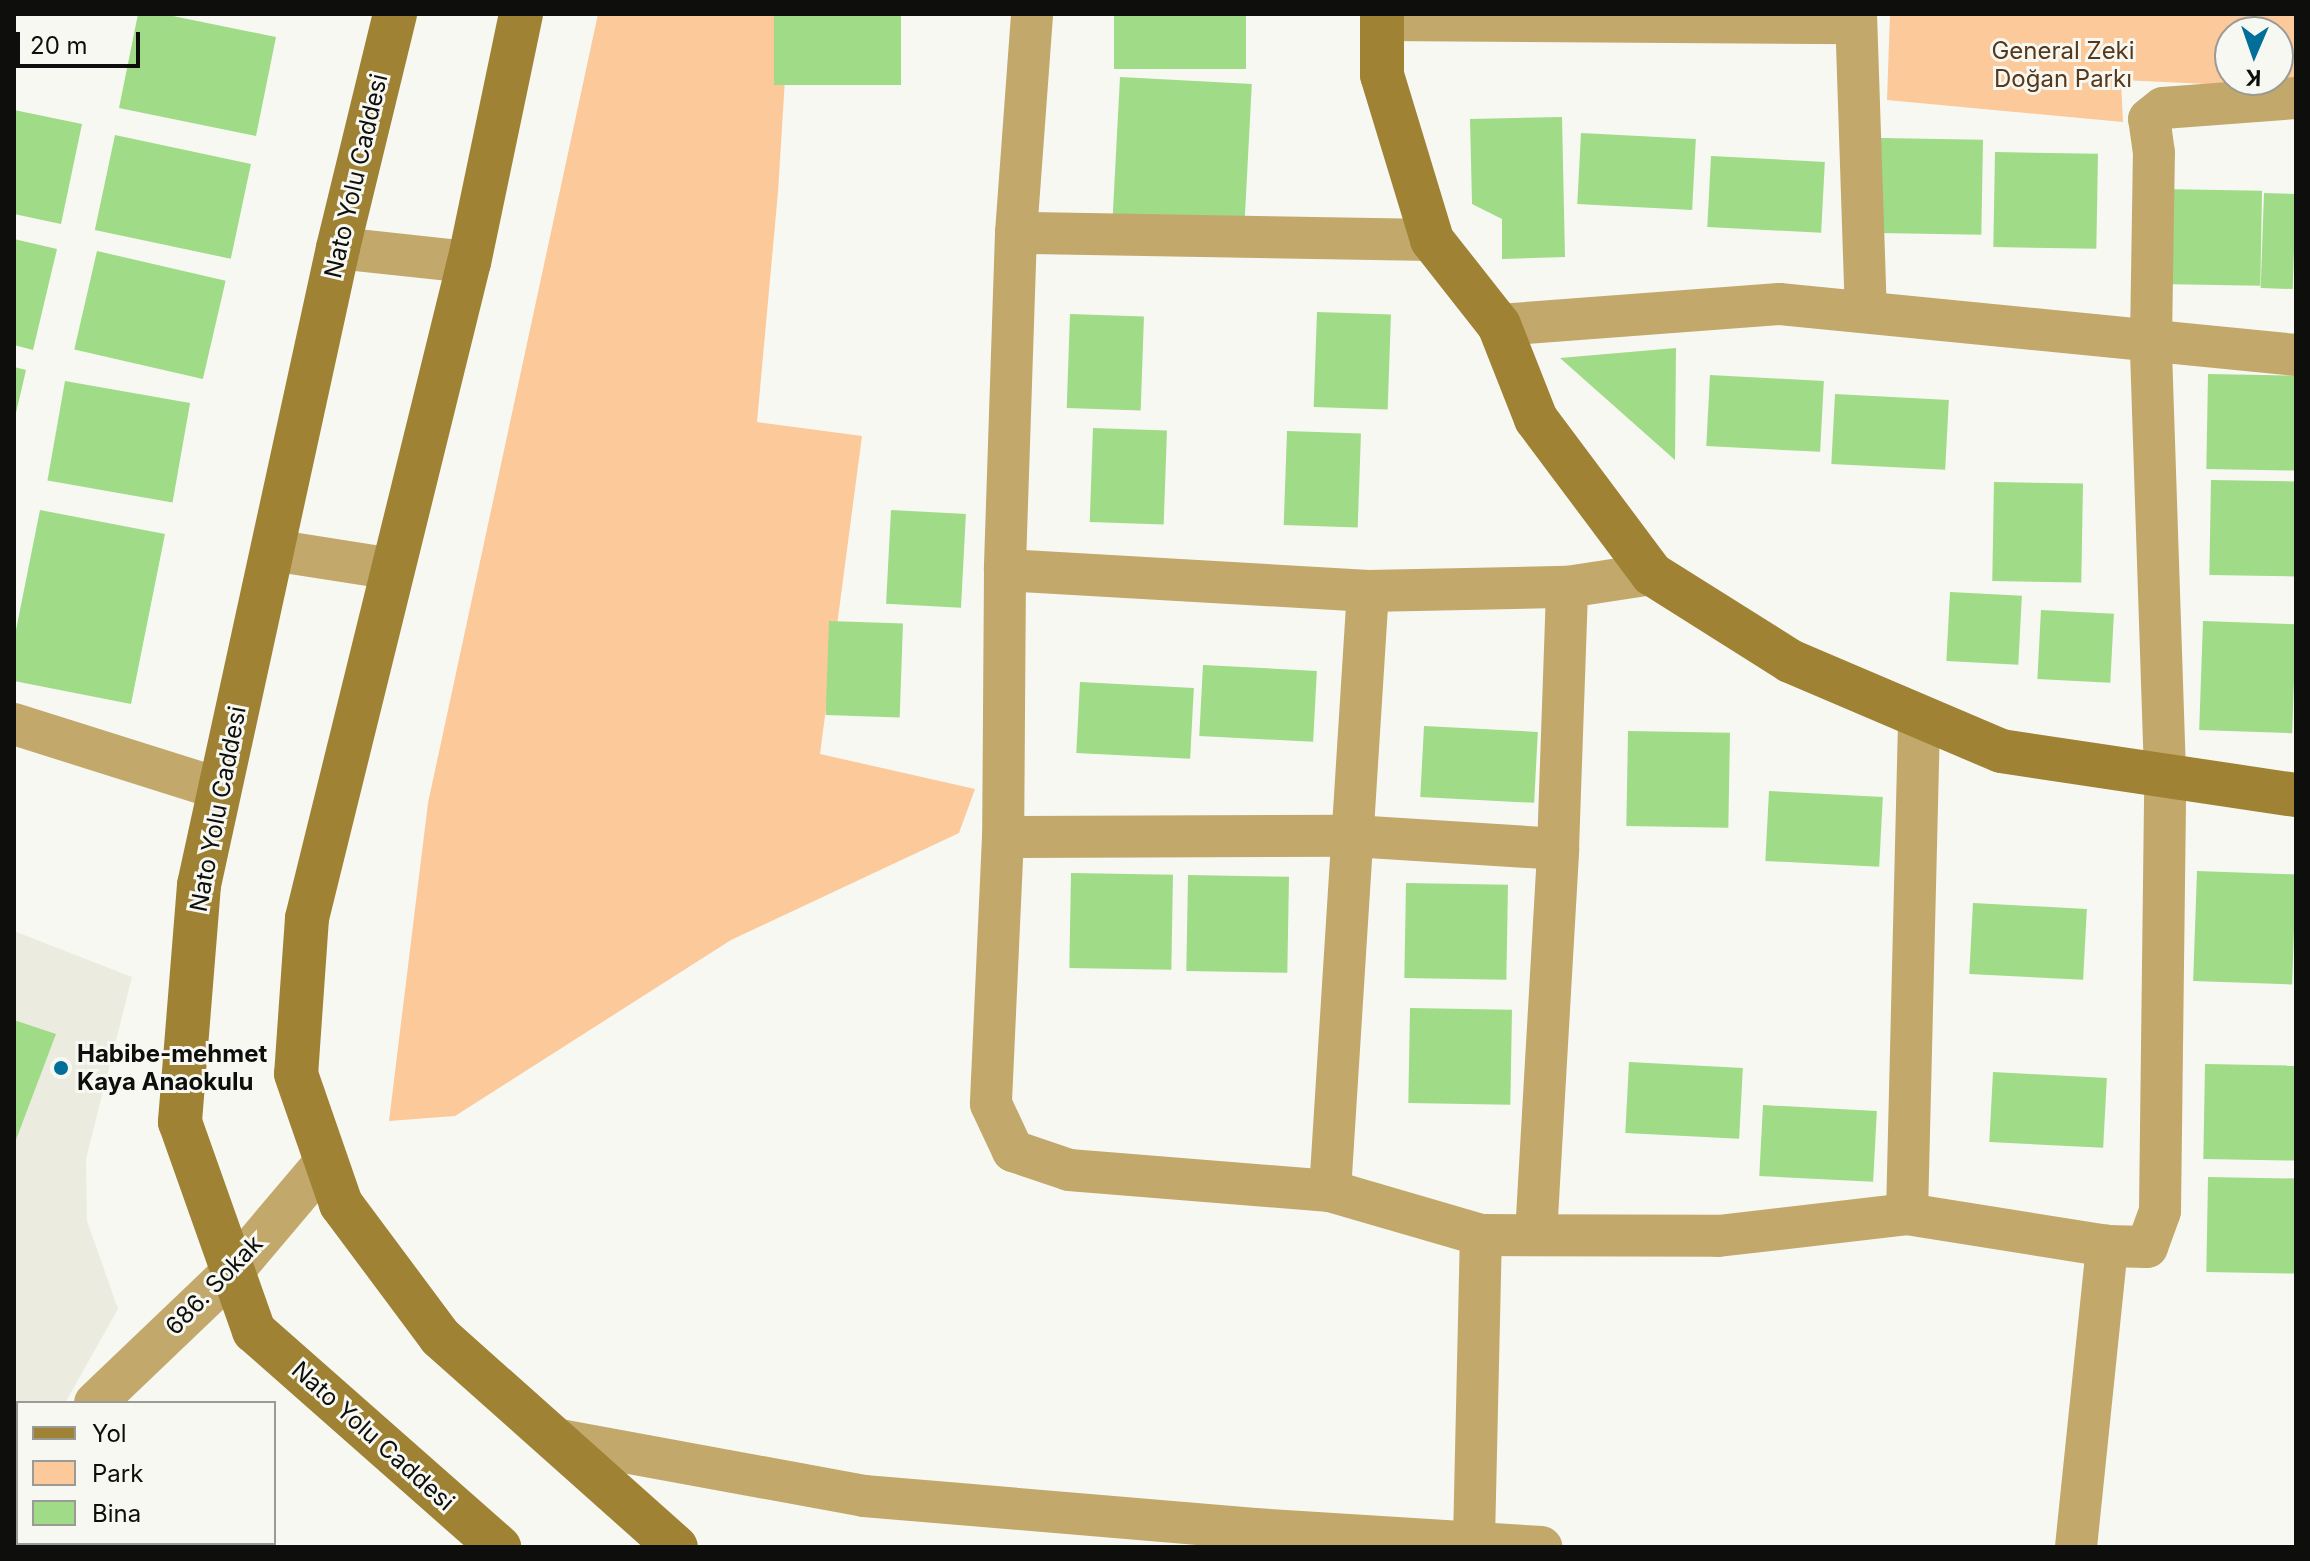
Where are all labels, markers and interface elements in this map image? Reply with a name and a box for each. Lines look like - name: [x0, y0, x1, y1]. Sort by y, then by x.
- scale bar: [20, 16, 144, 66]
- north arrow: [2214, 16, 2294, 96]
- text: 20 m: [30, 31, 88, 60]
- park label: General Zeki Doğan Parkı: [1991, 37, 2135, 93]
- text: K: [2245, 65, 2262, 91]
- street label: Nato Yolu Caddesi: [318, 71, 394, 281]
- street label: Nato Yolu Caddesi: [184, 704, 252, 914]
- place label: Habibe-mehmet Kaya Anaokulu: [77, 1040, 267, 1096]
- marker: Habibe-mehmet Kaya Anaokulu: [52, 1059, 70, 1077]
- street label: 686. Sokak: [160, 1229, 268, 1341]
- street label: Nato Yolu Caddesi: [286, 1355, 460, 1517]
- legend: [16, 1401, 276, 1545]
- text: Yol: [92, 1419, 127, 1448]
- text: Park: [92, 1459, 143, 1488]
- text: Bina: [92, 1499, 141, 1528]

